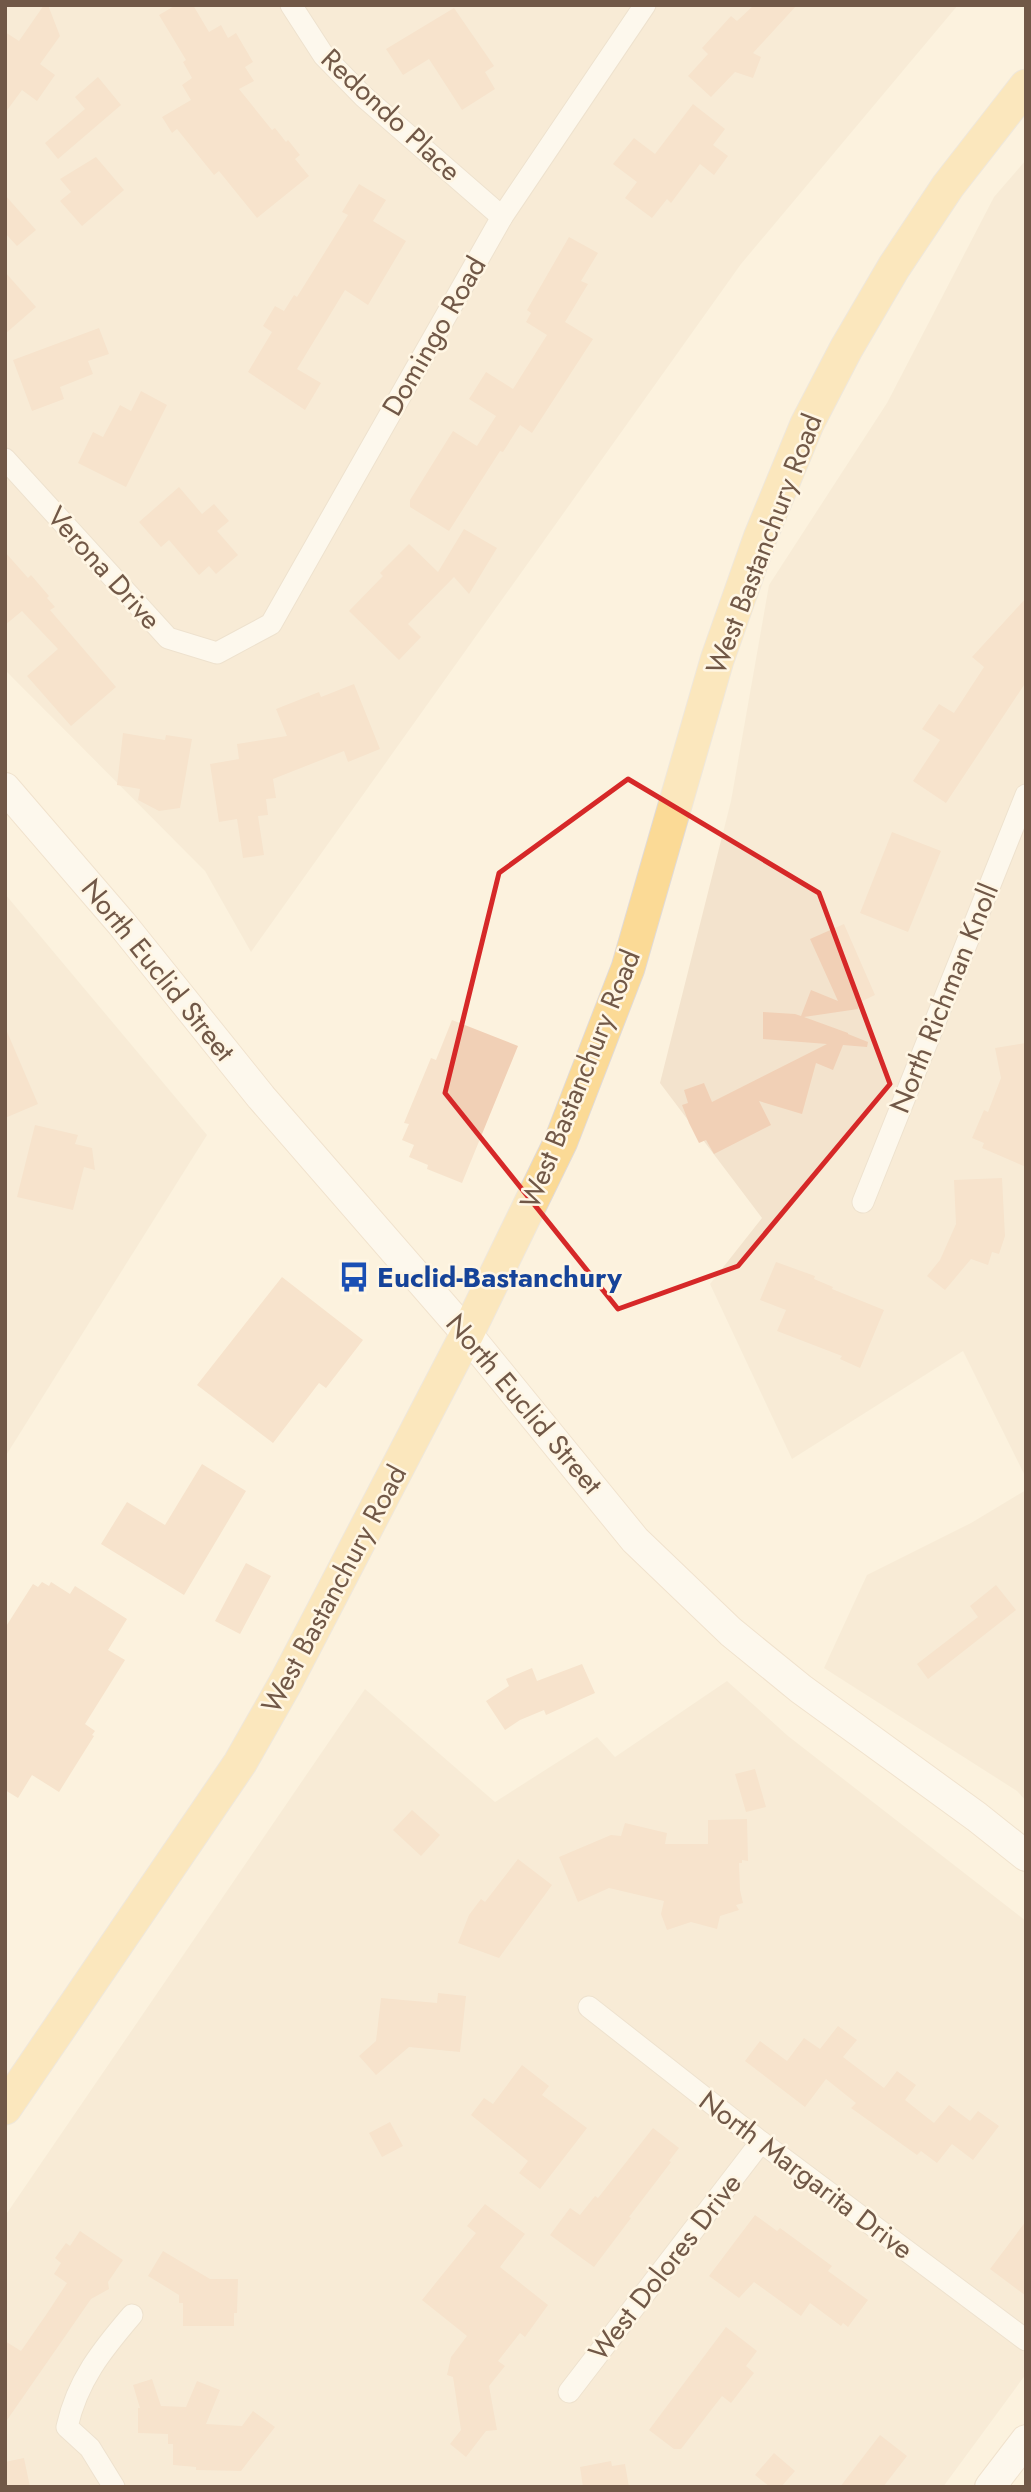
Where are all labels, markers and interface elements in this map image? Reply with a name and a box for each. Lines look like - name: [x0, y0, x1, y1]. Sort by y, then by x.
- street label: Redondo Place: [312, 39, 470, 191]
- street label: Domingo Road: [372, 249, 496, 423]
- street label: West Bastanchury Road: [695, 408, 833, 680]
- street label: Verona Drive: [37, 497, 171, 639]
- street label: North Euclid Street: [71, 870, 245, 1070]
- street label: North Richman Knoll: [879, 877, 1009, 1119]
- street label: West Bastanchury Road: [509, 943, 651, 1215]
- place label: Euclid-Bastanchury: [377, 1257, 622, 1298]
- bus stop icon: Euclid-Bastanchury: [337, 1260, 371, 1294]
- street label: North Euclid Street: [436, 1305, 612, 1503]
- street label: West Bastanchury Road: [251, 1458, 417, 1720]
- street label: North Margarita Drive: [690, 2081, 922, 2269]
- street label: West Dolores Drive: [579, 2165, 751, 2369]

